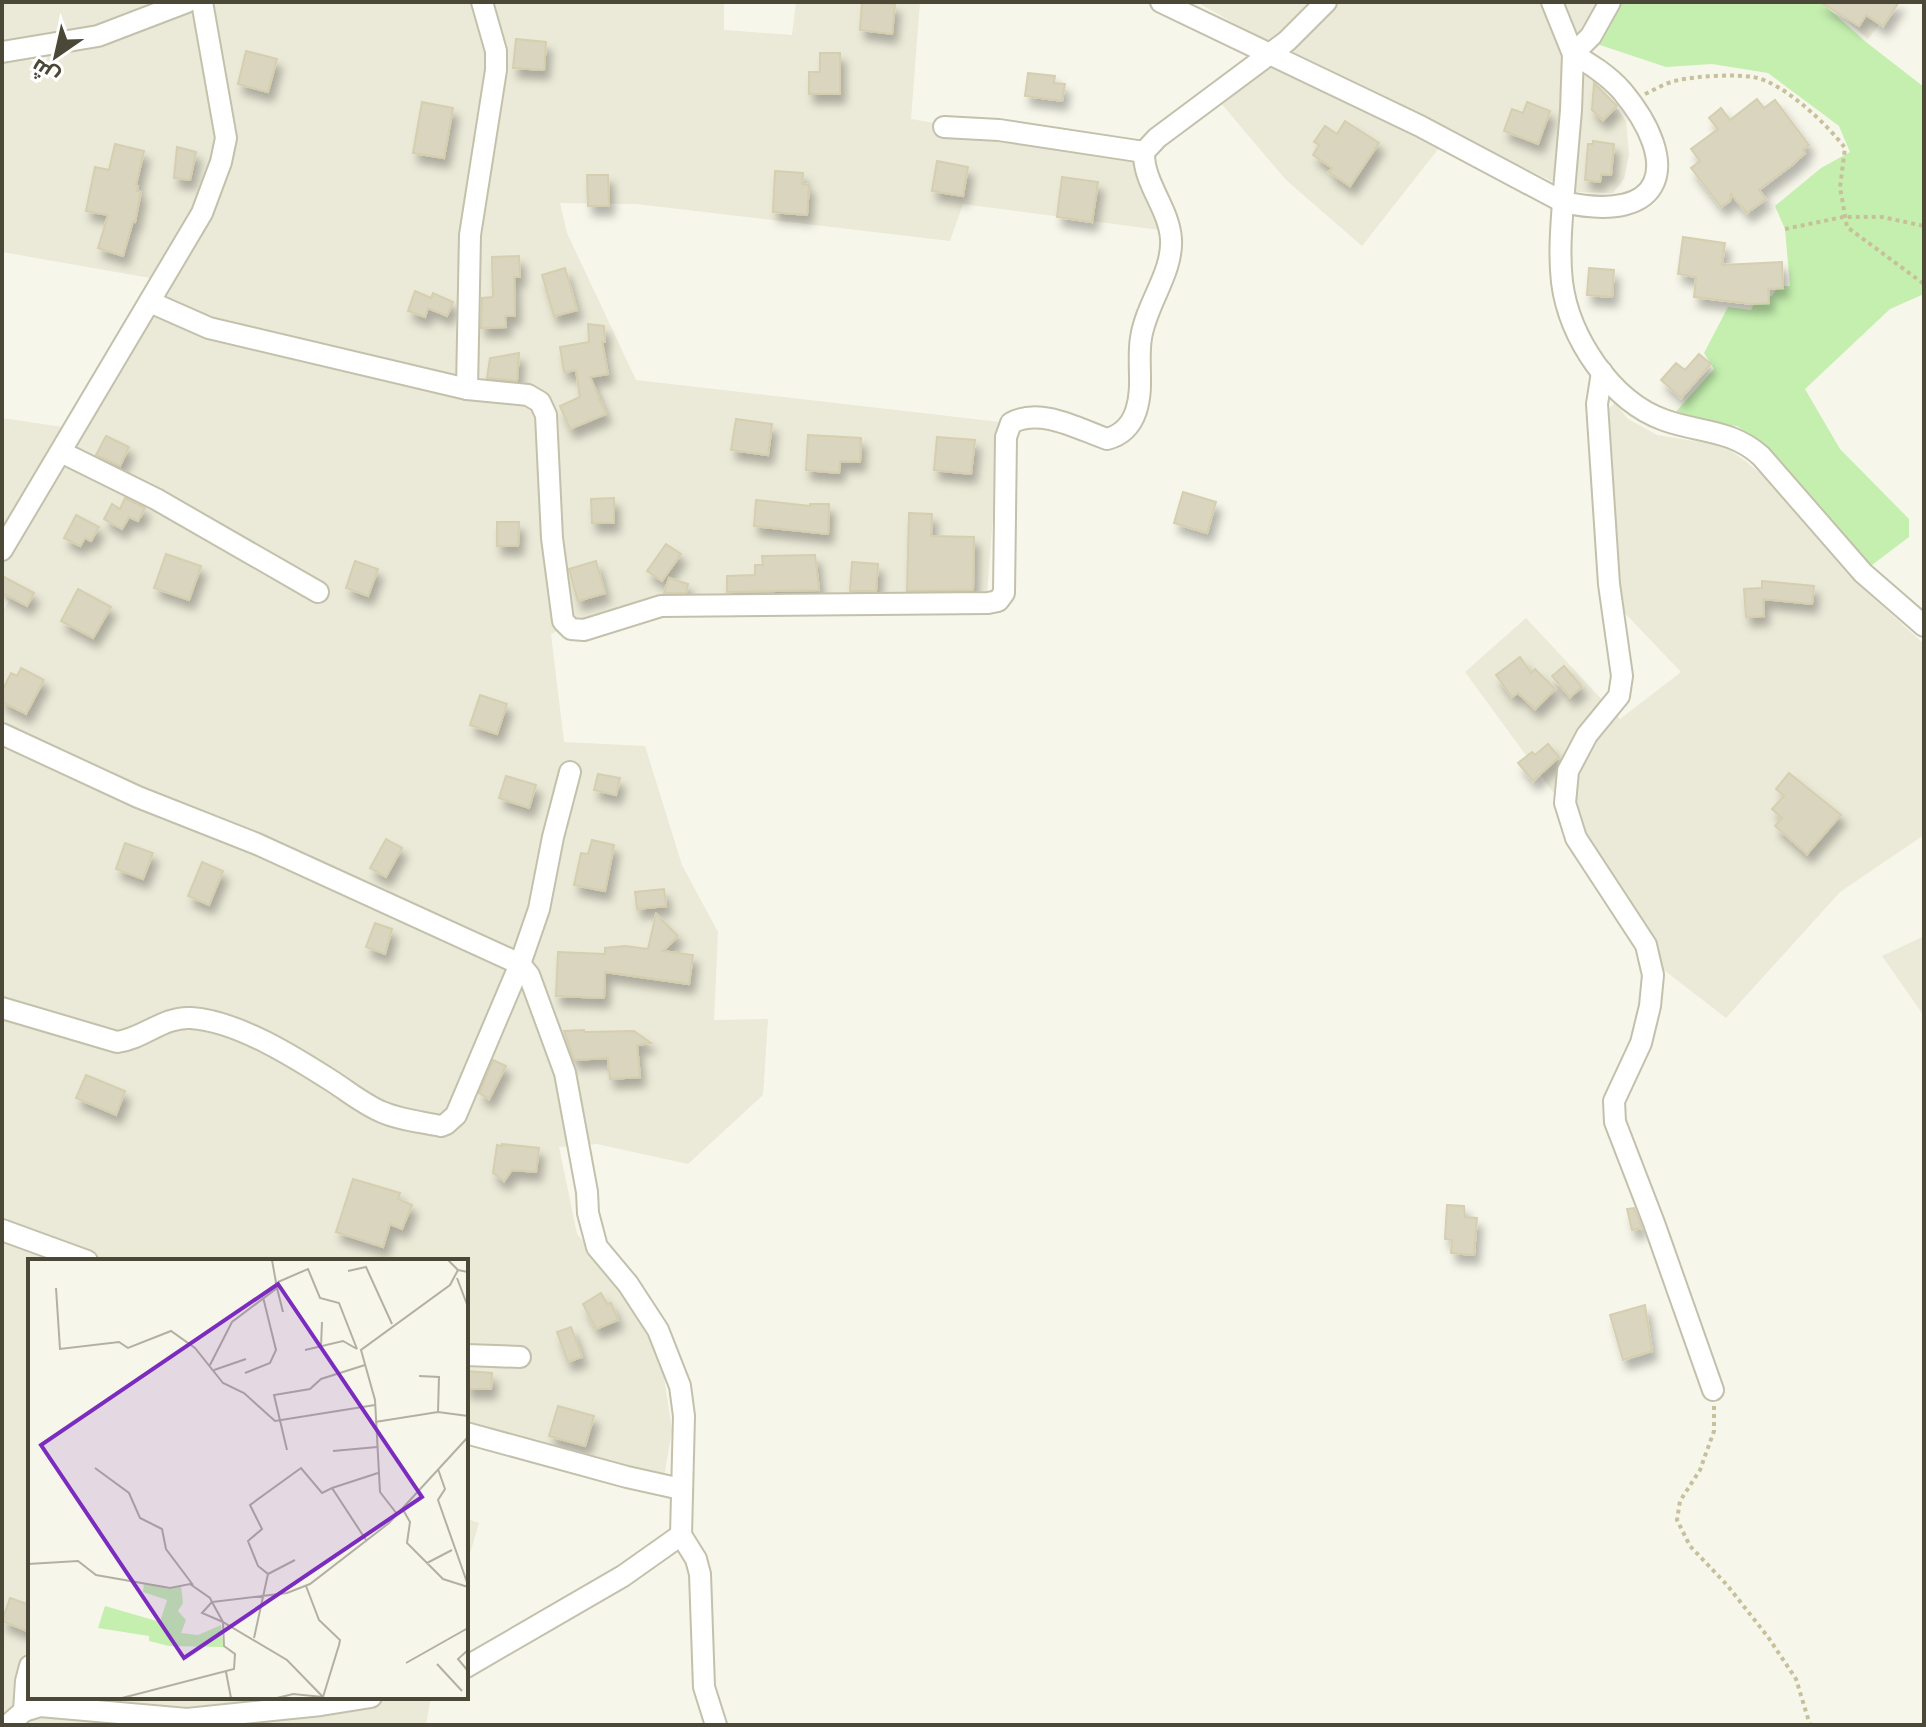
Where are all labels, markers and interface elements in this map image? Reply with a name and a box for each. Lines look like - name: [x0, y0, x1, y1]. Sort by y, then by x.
- north arrow: [16, 16, 96, 96]
- text: ش: [26, 53, 64, 90]
- inset map: [28, 1259, 468, 1699]

